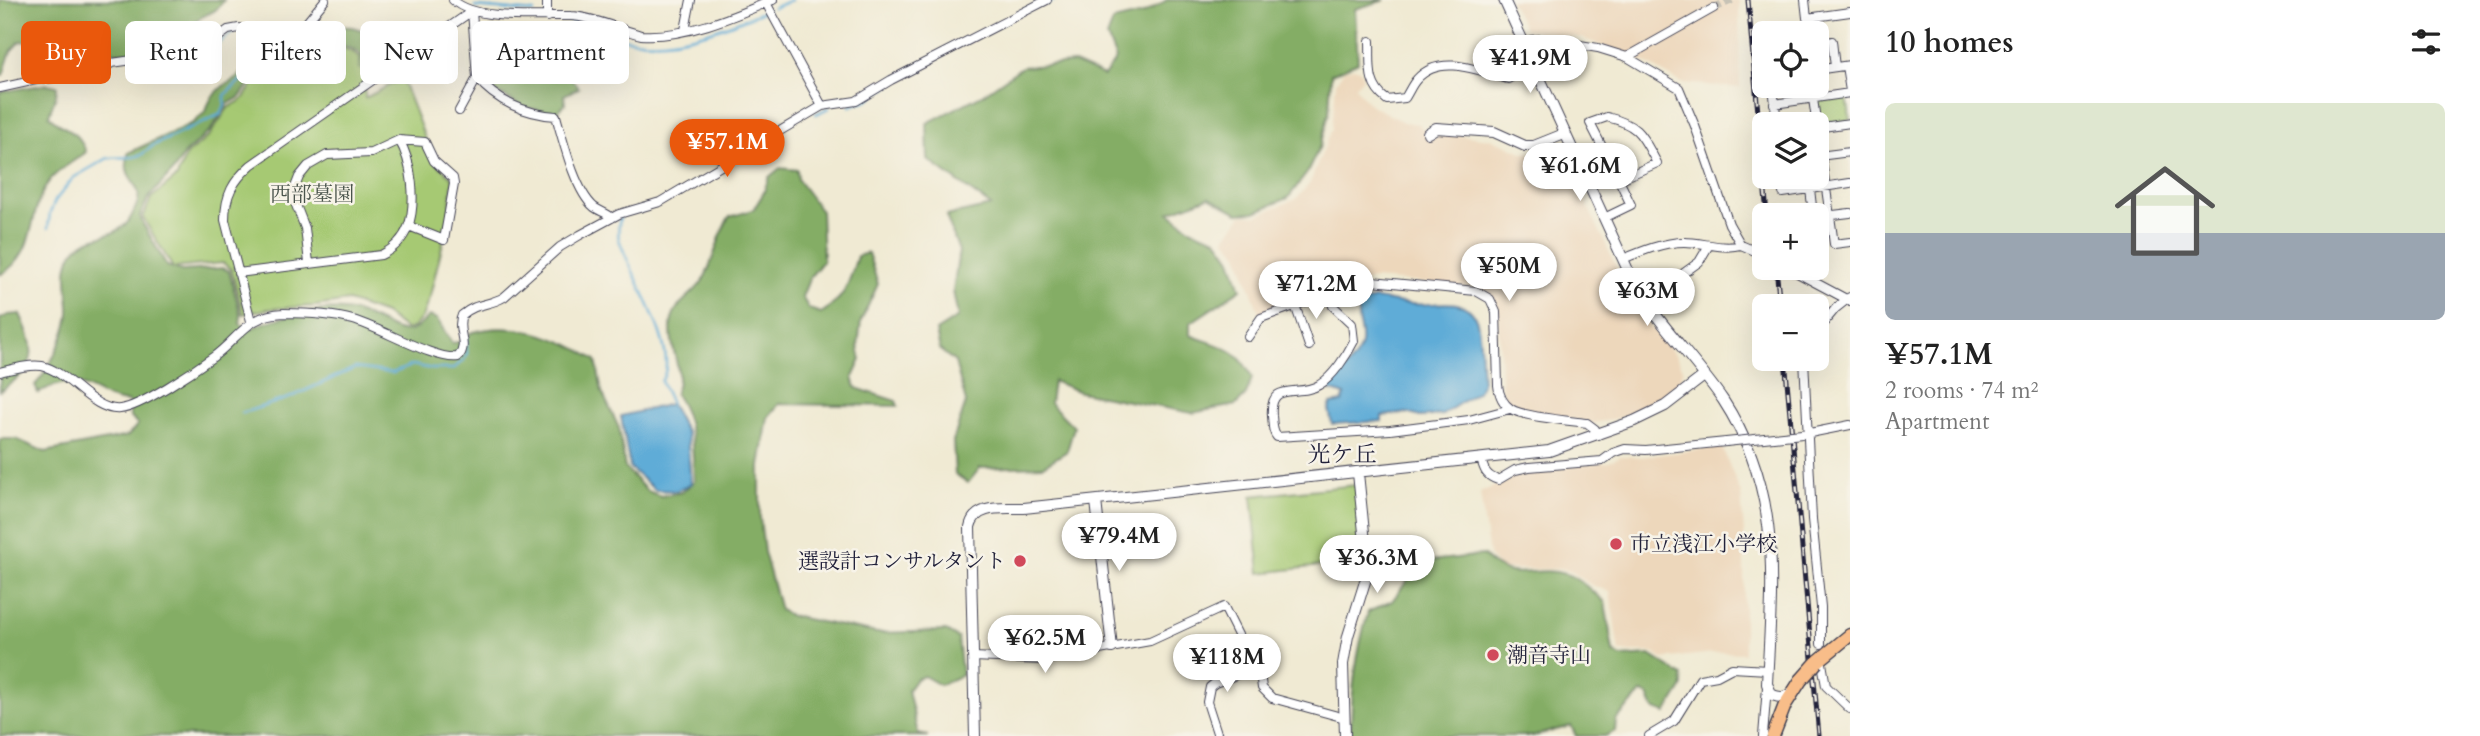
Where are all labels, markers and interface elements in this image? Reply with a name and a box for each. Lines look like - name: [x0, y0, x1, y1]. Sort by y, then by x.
- chip: Buy: [21, 21, 111, 84]
- chip: Rent: [125, 21, 222, 84]
- chip: Filters: [236, 21, 346, 84]
- chip: New: [360, 21, 458, 84]
- chip: Apartment: [472, 21, 629, 84]
- map controls: [1752, 21, 1829, 371]
- button: locate: [1752, 21, 1829, 98]
- text: 10 homes: [1885, 22, 2014, 63]
- icon: filters: [2407, 23, 2445, 61]
- pin: ¥41.9M: [1473, 36, 1587, 95]
- text: ¥41.9M: [1489, 42, 1571, 73]
- button: layers: [1752, 112, 1829, 189]
- pin: ¥57.1M: [670, 120, 784, 179]
- text: ¥57.1M: [686, 126, 768, 157]
- pin: ¥61.6M: [1523, 144, 1637, 203]
- icon: home: [2102, 148, 2228, 274]
- text: ¥61.6M: [1539, 150, 1621, 181]
- park label: 西部墓園: [270, 180, 354, 209]
- button: +: [1752, 203, 1829, 280]
- pin: ¥50M: [1468, 244, 1550, 303]
- text: ¥50M: [1477, 250, 1541, 281]
- pin: ¥71.2M: [1259, 262, 1373, 321]
- text: ¥71.2M: [1275, 268, 1357, 299]
- pin: ¥63M: [1606, 268, 1688, 328]
- text: ¥63M: [1615, 275, 1679, 306]
- button: −: [1752, 294, 1829, 371]
- text: ¥57.1M: [1885, 334, 1993, 375]
- text: 2 rooms · 74 m²: [1885, 375, 2038, 406]
- text: Apartment: [1885, 406, 1989, 437]
- district label: 光ケ丘: [1308, 439, 1377, 470]
- pin: ¥79.4M: [1062, 514, 1176, 573]
- text: ¥79.4M: [1078, 520, 1160, 551]
- place label: 市立浅江小学校: [1630, 530, 1777, 559]
- pin: ¥36.3M: [1320, 536, 1434, 595]
- marker: 市立浅江小学校: [1608, 536, 1624, 552]
- text: ¥36.3M: [1336, 542, 1418, 573]
- place label: 選設計コンサルタント: [798, 547, 1006, 576]
- marker: 選設計コンサルタント: [1012, 553, 1028, 569]
- pin: ¥62.5M: [988, 616, 1102, 675]
- text: ¥62.5M: [1004, 622, 1086, 653]
- pin: ¥118M: [1178, 634, 1276, 694]
- text: ¥118M: [1189, 641, 1265, 672]
- place label: 潮音寺山: [1507, 641, 1591, 670]
- marker: 潮音寺山: [1485, 647, 1501, 663]

